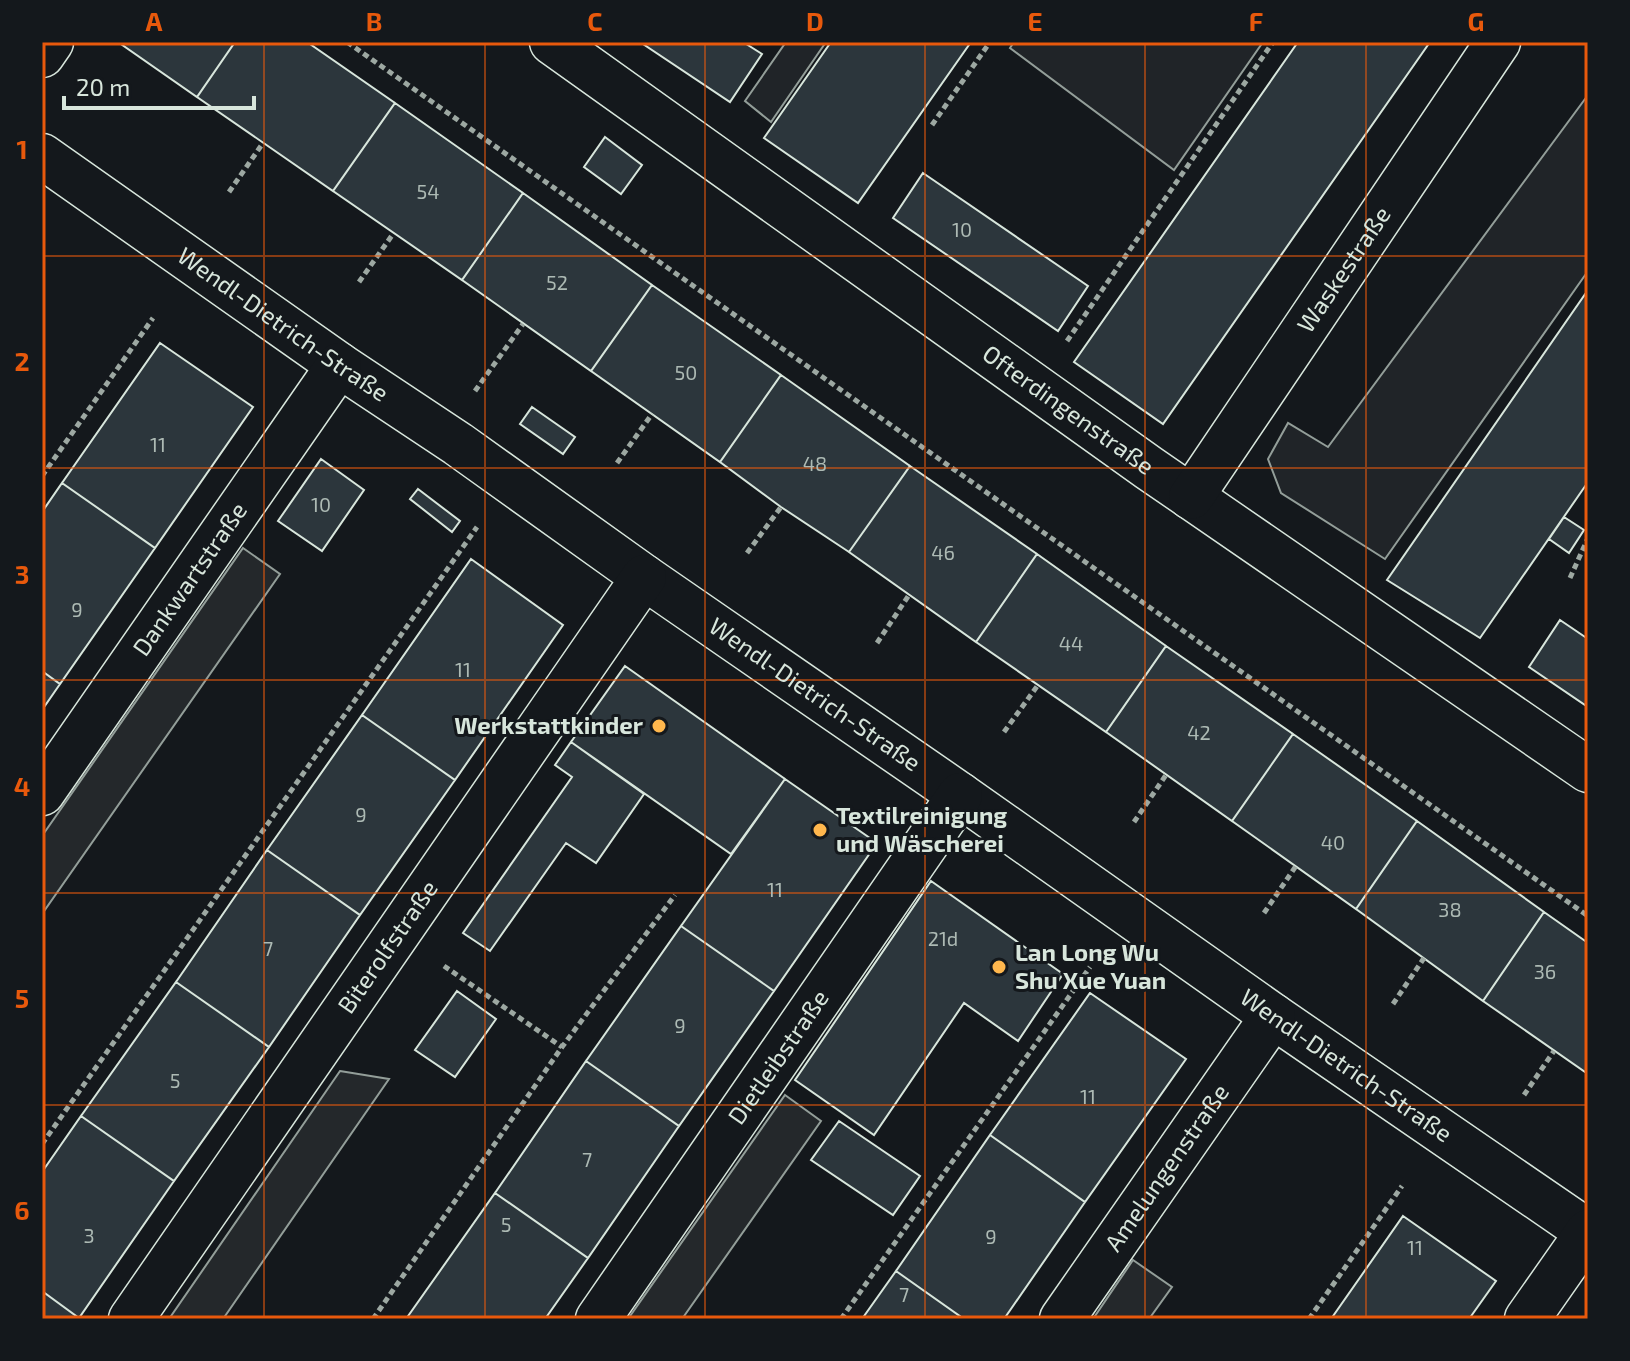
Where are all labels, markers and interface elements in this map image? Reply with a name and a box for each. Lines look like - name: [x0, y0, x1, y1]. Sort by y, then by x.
- text: A: [146, 5, 163, 36]
- text: B: [366, 5, 382, 36]
- text: C: [587, 5, 603, 36]
- text: D: [806, 5, 824, 36]
- text: E: [1027, 5, 1043, 36]
- text: F: [1249, 5, 1263, 36]
- text: G: [1468, 5, 1484, 36]
- scale bar: [64, 60, 254, 110]
- text: 20 m: [76, 72, 130, 101]
- text: 1: [16, 133, 28, 164]
- house number: 54: [416, 179, 440, 203]
- street label: Waskestraße: [1290, 200, 1396, 338]
- house number: 10: [952, 217, 972, 241]
- street label: Wendl-Dietrich-Straße: [173, 240, 395, 407]
- house number: 52: [546, 270, 568, 294]
- street label: Ofterdingenstraße: [978, 338, 1160, 480]
- text: 2: [14, 345, 30, 376]
- house number: 50: [675, 360, 697, 384]
- house number: 11: [150, 432, 166, 456]
- house number: 48: [803, 451, 827, 475]
- house number: 10: [311, 492, 331, 516]
- street label: Dankwartstraße: [126, 496, 252, 661]
- house number: 46: [931, 540, 955, 564]
- text: 3: [15, 558, 29, 589]
- house number: 9: [71, 597, 83, 621]
- street label: Wendl-Dietrich-Straße: [704, 610, 927, 777]
- house number: 44: [1059, 631, 1083, 655]
- house number: 11: [455, 657, 471, 681]
- place label: Werkstattkinder: [454, 710, 644, 739]
- marker: Werkstattkinder: [650, 717, 668, 735]
- house number: 42: [1187, 720, 1211, 744]
- text: 4: [14, 770, 30, 801]
- place label: Textilreinigung und Wäscherei: [836, 800, 1007, 857]
- house number: 9: [355, 802, 367, 826]
- marker: Textilreinigung und Wäscherei: [811, 821, 829, 839]
- house number: 40: [1321, 830, 1345, 854]
- street label: Biterolfstraße: [331, 874, 443, 1018]
- house number: 11: [767, 877, 783, 901]
- house number: 38: [1438, 897, 1462, 921]
- house number: 21d: [928, 926, 958, 950]
- house number: 7: [263, 936, 273, 960]
- place label: Lan Long Wu Shu Xue Yuan: [1015, 937, 1166, 994]
- marker: Lan Long Wu Shu Xue Yuan: [990, 958, 1008, 976]
- house number: 36: [1534, 959, 1556, 983]
- text: 5: [15, 982, 29, 1013]
- street label: Wendl-Dietrich-Straße: [1235, 982, 1458, 1147]
- street label: Dietleibstraße: [721, 984, 834, 1129]
- house number: 9: [674, 1013, 686, 1037]
- house number: 5: [170, 1068, 180, 1092]
- street label: Amelungenstraße: [1098, 1078, 1234, 1256]
- house number: 11: [1080, 1084, 1096, 1108]
- house number: 7: [582, 1147, 592, 1171]
- text: 6: [14, 1194, 30, 1225]
- house number: 5: [501, 1212, 511, 1236]
- house number: 3: [83, 1223, 95, 1247]
- house number: 9: [985, 1224, 997, 1248]
- house number: 11: [1407, 1235, 1423, 1259]
- house number: 7: [899, 1282, 909, 1306]

